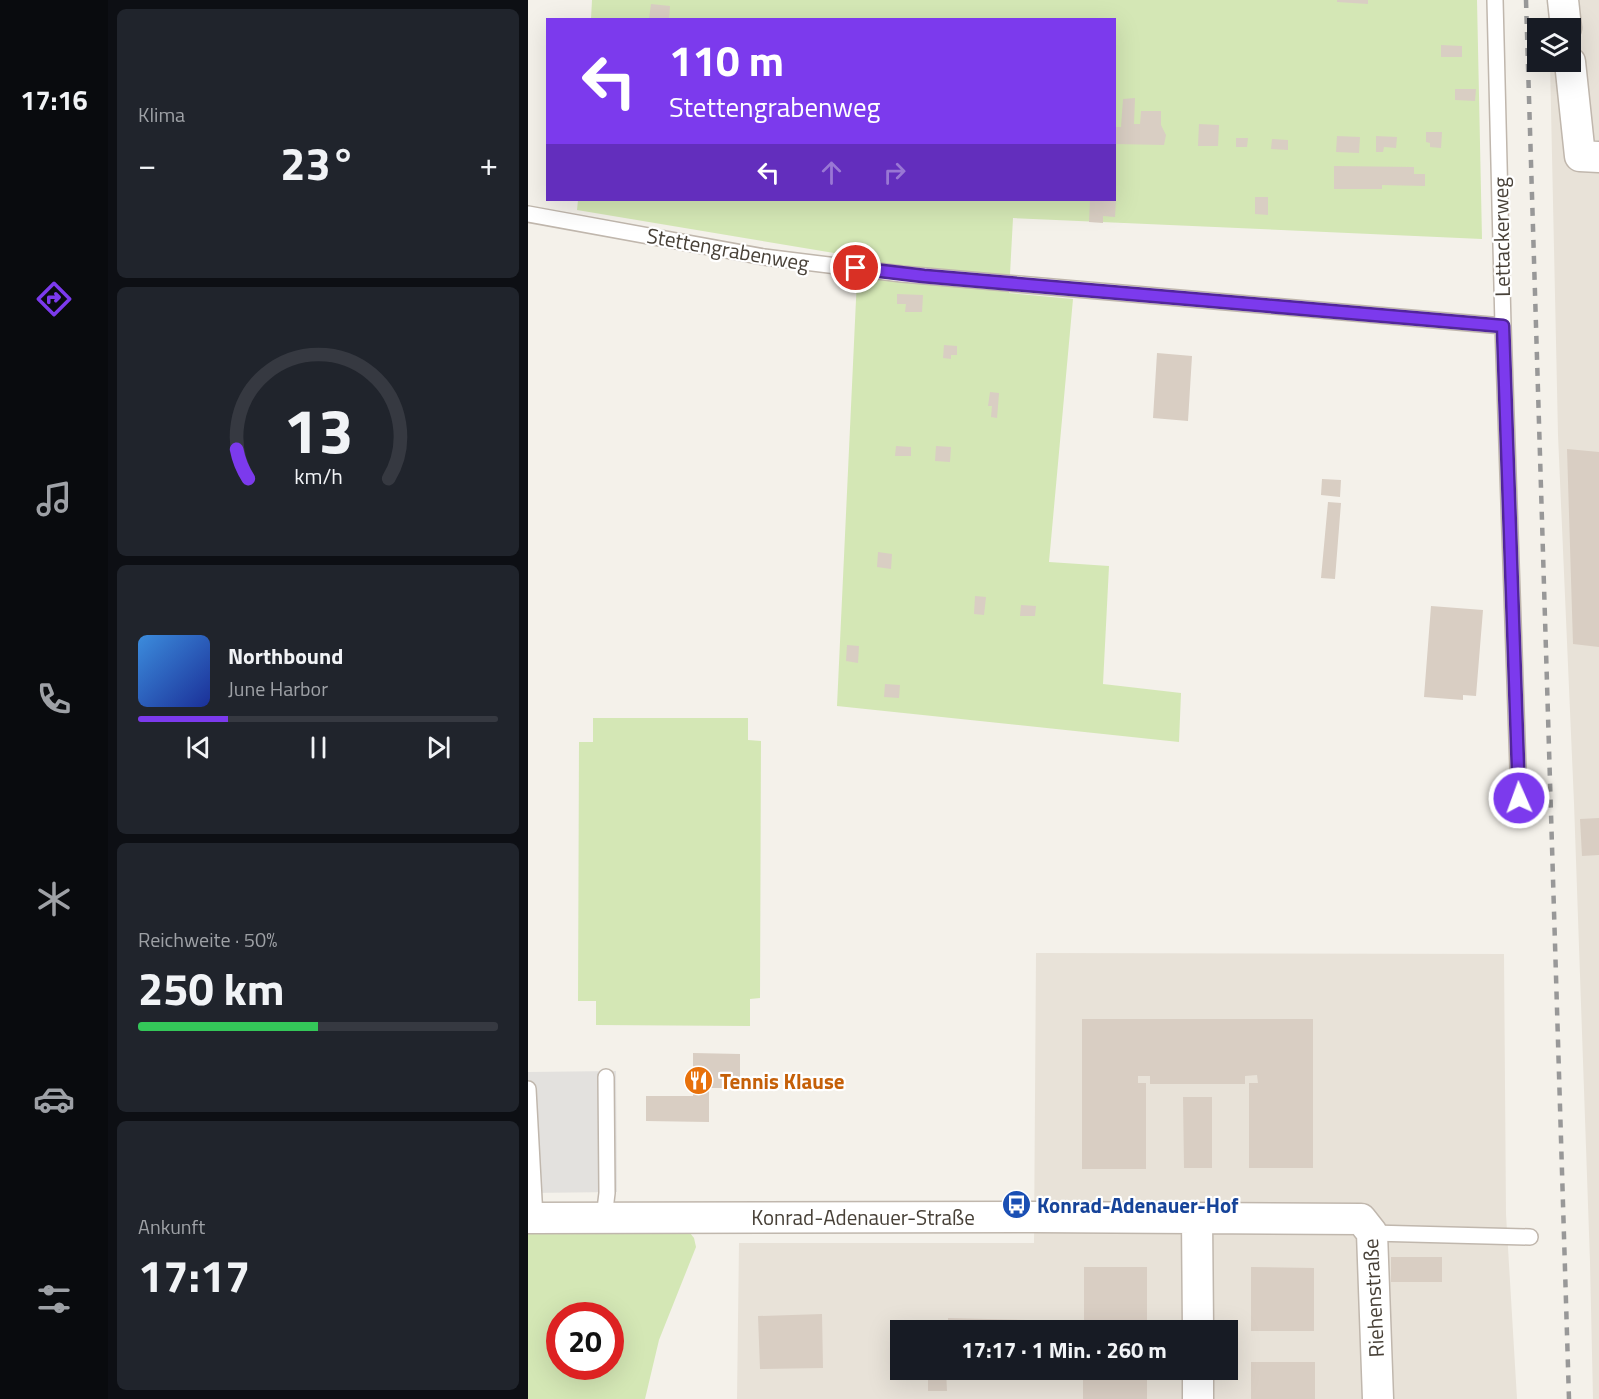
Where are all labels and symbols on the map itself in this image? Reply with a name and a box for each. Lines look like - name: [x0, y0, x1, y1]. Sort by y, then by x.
- street label: Lettackerweg: [1484, 177, 1518, 297]
- street label: Stettengrabenweg: [644, 219, 812, 279]
- pin: [830, 242, 881, 293]
- position arrow: [1487, 766, 1551, 830]
- restaurant icon: Tennis Klause: [683, 1065, 715, 1097]
- place label: Tennis Klause: [720, 1065, 845, 1097]
- bus stop icon: Konrad-Adenauer-Hof: [1000, 1189, 1032, 1221]
- place label: Konrad-Adenauer-Hof: [1037, 1189, 1239, 1221]
- street label: Konrad-Adenauer-Straße: [751, 1201, 975, 1233]
- street label: Riehenstraße: [1354, 1238, 1392, 1358]
- speed limit sign: 20: [546, 1302, 624, 1380]

